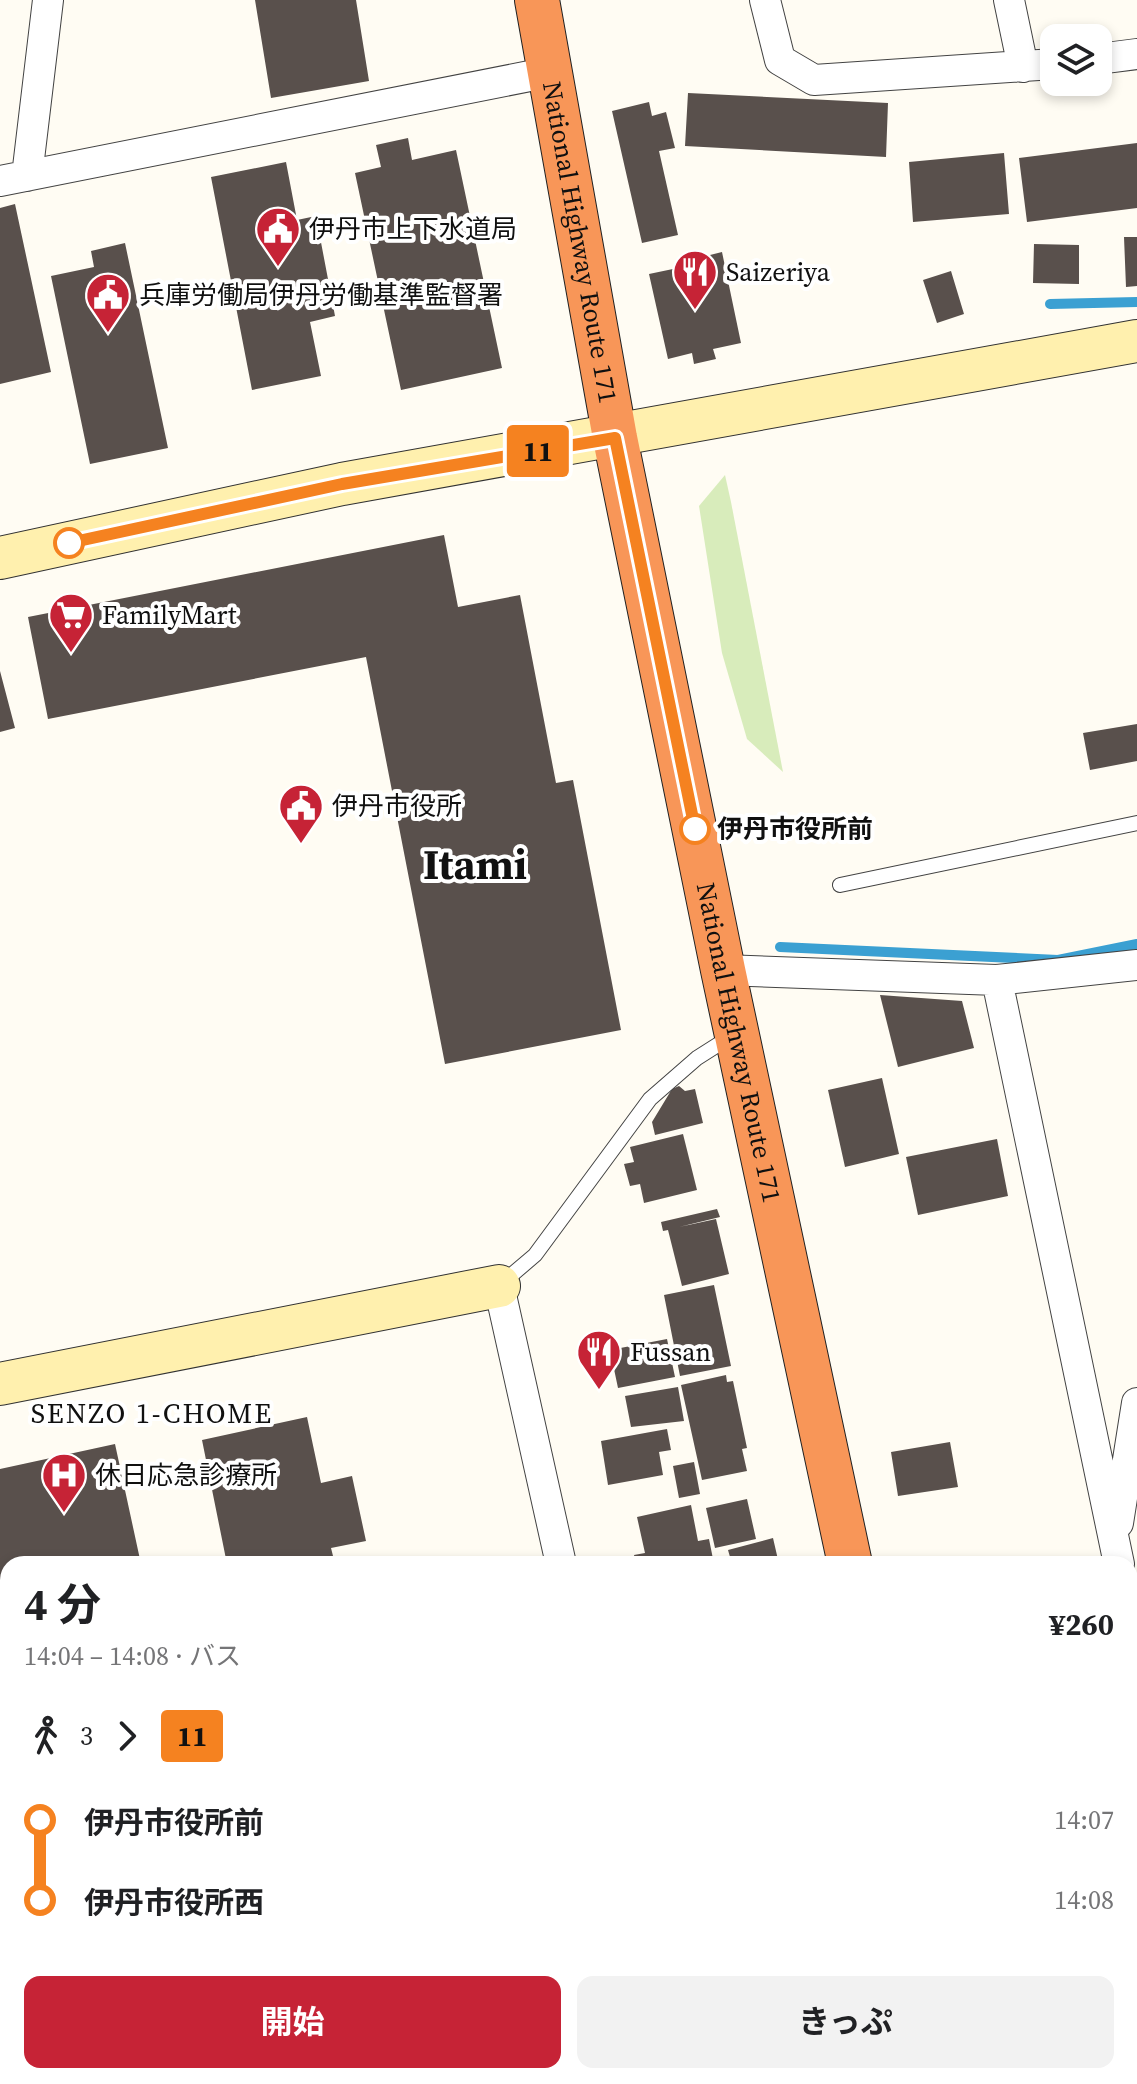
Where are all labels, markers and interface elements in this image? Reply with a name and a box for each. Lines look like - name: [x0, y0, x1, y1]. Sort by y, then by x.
- map controls: [1040, 24, 1112, 96]
- button: layers: [1040, 24, 1112, 96]
- street label: National Highway Route 171: [534, 78, 626, 406]
- public building icon: 伊丹市上下水道局: [254, 205, 302, 268]
- place label: 伊丹市上下水道局: [309, 211, 517, 247]
- restaurant icon: Saizeriya: [671, 248, 719, 311]
- place label: Saizeriya: [726, 254, 831, 290]
- public building icon: 兵庫労働局伊丹労働基準監督署: [84, 271, 132, 334]
- place label: 兵庫労働局伊丹労働基準監督署: [139, 277, 503, 313]
- line badge: 11: [502, 425, 574, 477]
- text: 11: [523, 432, 553, 470]
- unlabelled marker: [54, 528, 84, 558]
- supermarket icon: FamilyMart: [47, 591, 95, 654]
- place label: FamilyMart: [102, 597, 237, 633]
- public building icon: 伊丹市役所: [277, 782, 325, 845]
- place label: 伊丹市役所: [332, 788, 462, 824]
- place label: 伊丹市役所前: [717, 811, 873, 847]
- marker: 伊丹市役所前: [680, 814, 710, 844]
- district label: Itami: [423, 835, 527, 893]
- street label: National Highway Route 171: [688, 879, 790, 1206]
- restaurant icon: Fussan: [575, 1328, 623, 1391]
- place label: Fussan: [630, 1334, 711, 1370]
- district label: SENZO 1-CHOME: [31, 1394, 273, 1432]
- hospital icon: 休日応急診療所: [40, 1451, 88, 1514]
- place label: 休日応急診療所: [95, 1457, 277, 1493]
- text: 4 分: [24, 1574, 101, 1635]
- text: ¥260: [1049, 1604, 1114, 1645]
- text: 14:04 – 14:08 · バス: [24, 1638, 241, 1674]
- icon: walk: [24, 1714, 68, 1758]
- icon: forward: [105, 1714, 149, 1758]
- text: 11: [177, 1717, 207, 1755]
- text: 3: [80, 1718, 93, 1754]
- text: 伊丹市役所前: [84, 1802, 264, 1843]
- text: 14:07: [1054, 1802, 1114, 1838]
- text: 伊丹市役所西: [84, 1882, 264, 1923]
- text: 14:08: [1054, 1882, 1114, 1918]
- button: 開始: [24, 1976, 561, 2068]
- button: きっぷ: [577, 1976, 1114, 2068]

